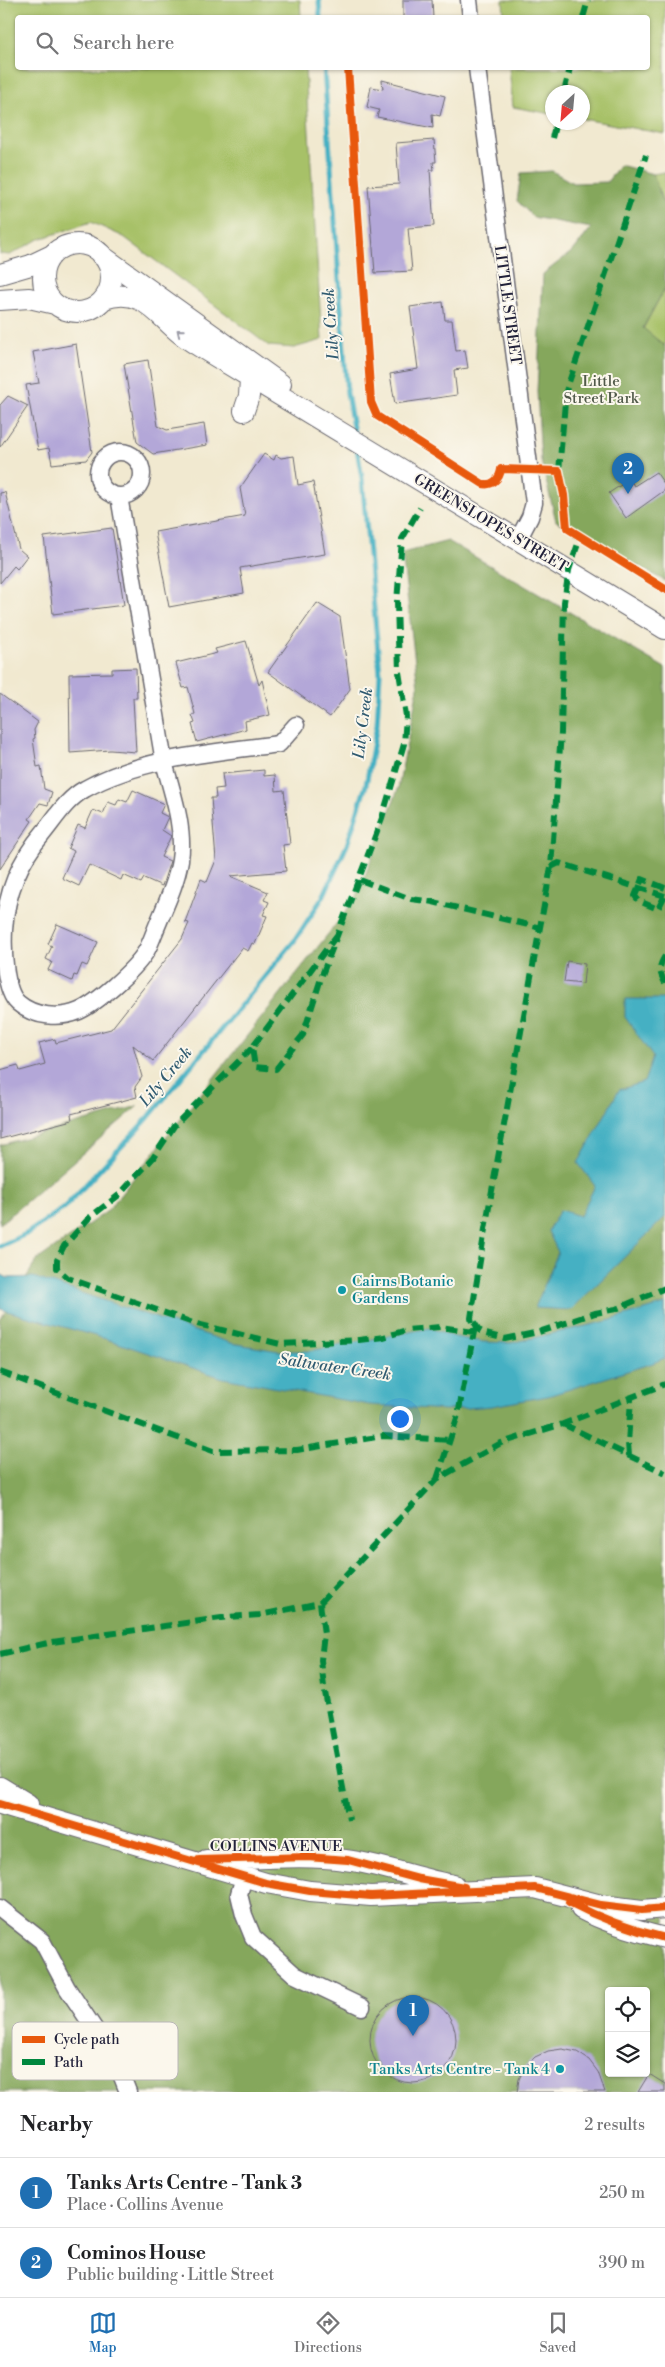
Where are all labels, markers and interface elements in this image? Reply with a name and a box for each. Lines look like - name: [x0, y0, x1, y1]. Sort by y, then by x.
- search box: [15, 15, 650, 70]
- icon: search: [33, 29, 61, 57]
- text: Search here: [73, 31, 174, 55]
- north arrow: [545, 85, 590, 130]
- street label: LITTLE STREET: [490, 244, 525, 367]
- water label: Lily Creek: [319, 288, 344, 361]
- one-way arrow: [176, 329, 185, 338]
- park label: Little Street Park: [563, 372, 640, 408]
- pin: 2: [612, 453, 644, 494]
- street label: GREENSLOPES STREET: [410, 470, 572, 577]
- water label: Lily Creek: [349, 686, 377, 761]
- water label: Lily Creek: [134, 1043, 196, 1111]
- place label: Cairns Botanic Gardens: [352, 1272, 454, 1308]
- marker: Cairns Botanic Gardens: [336, 1284, 348, 1296]
- water label: Saltwater Creek: [277, 1349, 392, 1385]
- your location: [387, 1406, 413, 1432]
- street label: COLLINS AVENUE: [210, 1837, 342, 1856]
- map controls: [605, 1987, 650, 2077]
- button: locate: [605, 1987, 650, 2032]
- pin: 1: [397, 1995, 429, 2036]
- legend: [12, 2022, 178, 2080]
- text: Cycle path: [54, 2031, 120, 2049]
- button: layers: [605, 2032, 650, 2077]
- text: Path: [54, 2054, 84, 2072]
- place label: Tanks Arts Centre - Tank 4: [369, 2060, 550, 2079]
- marker: Tanks Arts Centre - Tank 4: [554, 2063, 566, 2075]
- text: Nearby: [20, 2112, 93, 2138]
- text: 2 results: [584, 2115, 645, 2135]
- text: Tanks Arts Centre - Tank 3: [67, 2171, 302, 2195]
- text: 1: [32, 2183, 40, 2203]
- text: 250 m: [599, 2183, 645, 2203]
- text: Place · Collins Avenue: [67, 2195, 224, 2215]
- text: Cominos House: [67, 2241, 206, 2265]
- text: 2: [31, 2253, 41, 2273]
- text: 390 m: [599, 2253, 645, 2273]
- text: Public building · Little Street: [67, 2265, 274, 2285]
- tab: Map: [89, 2309, 117, 2357]
- tab: Directions: [294, 2309, 362, 2357]
- tab: Saved: [539, 2309, 576, 2357]

